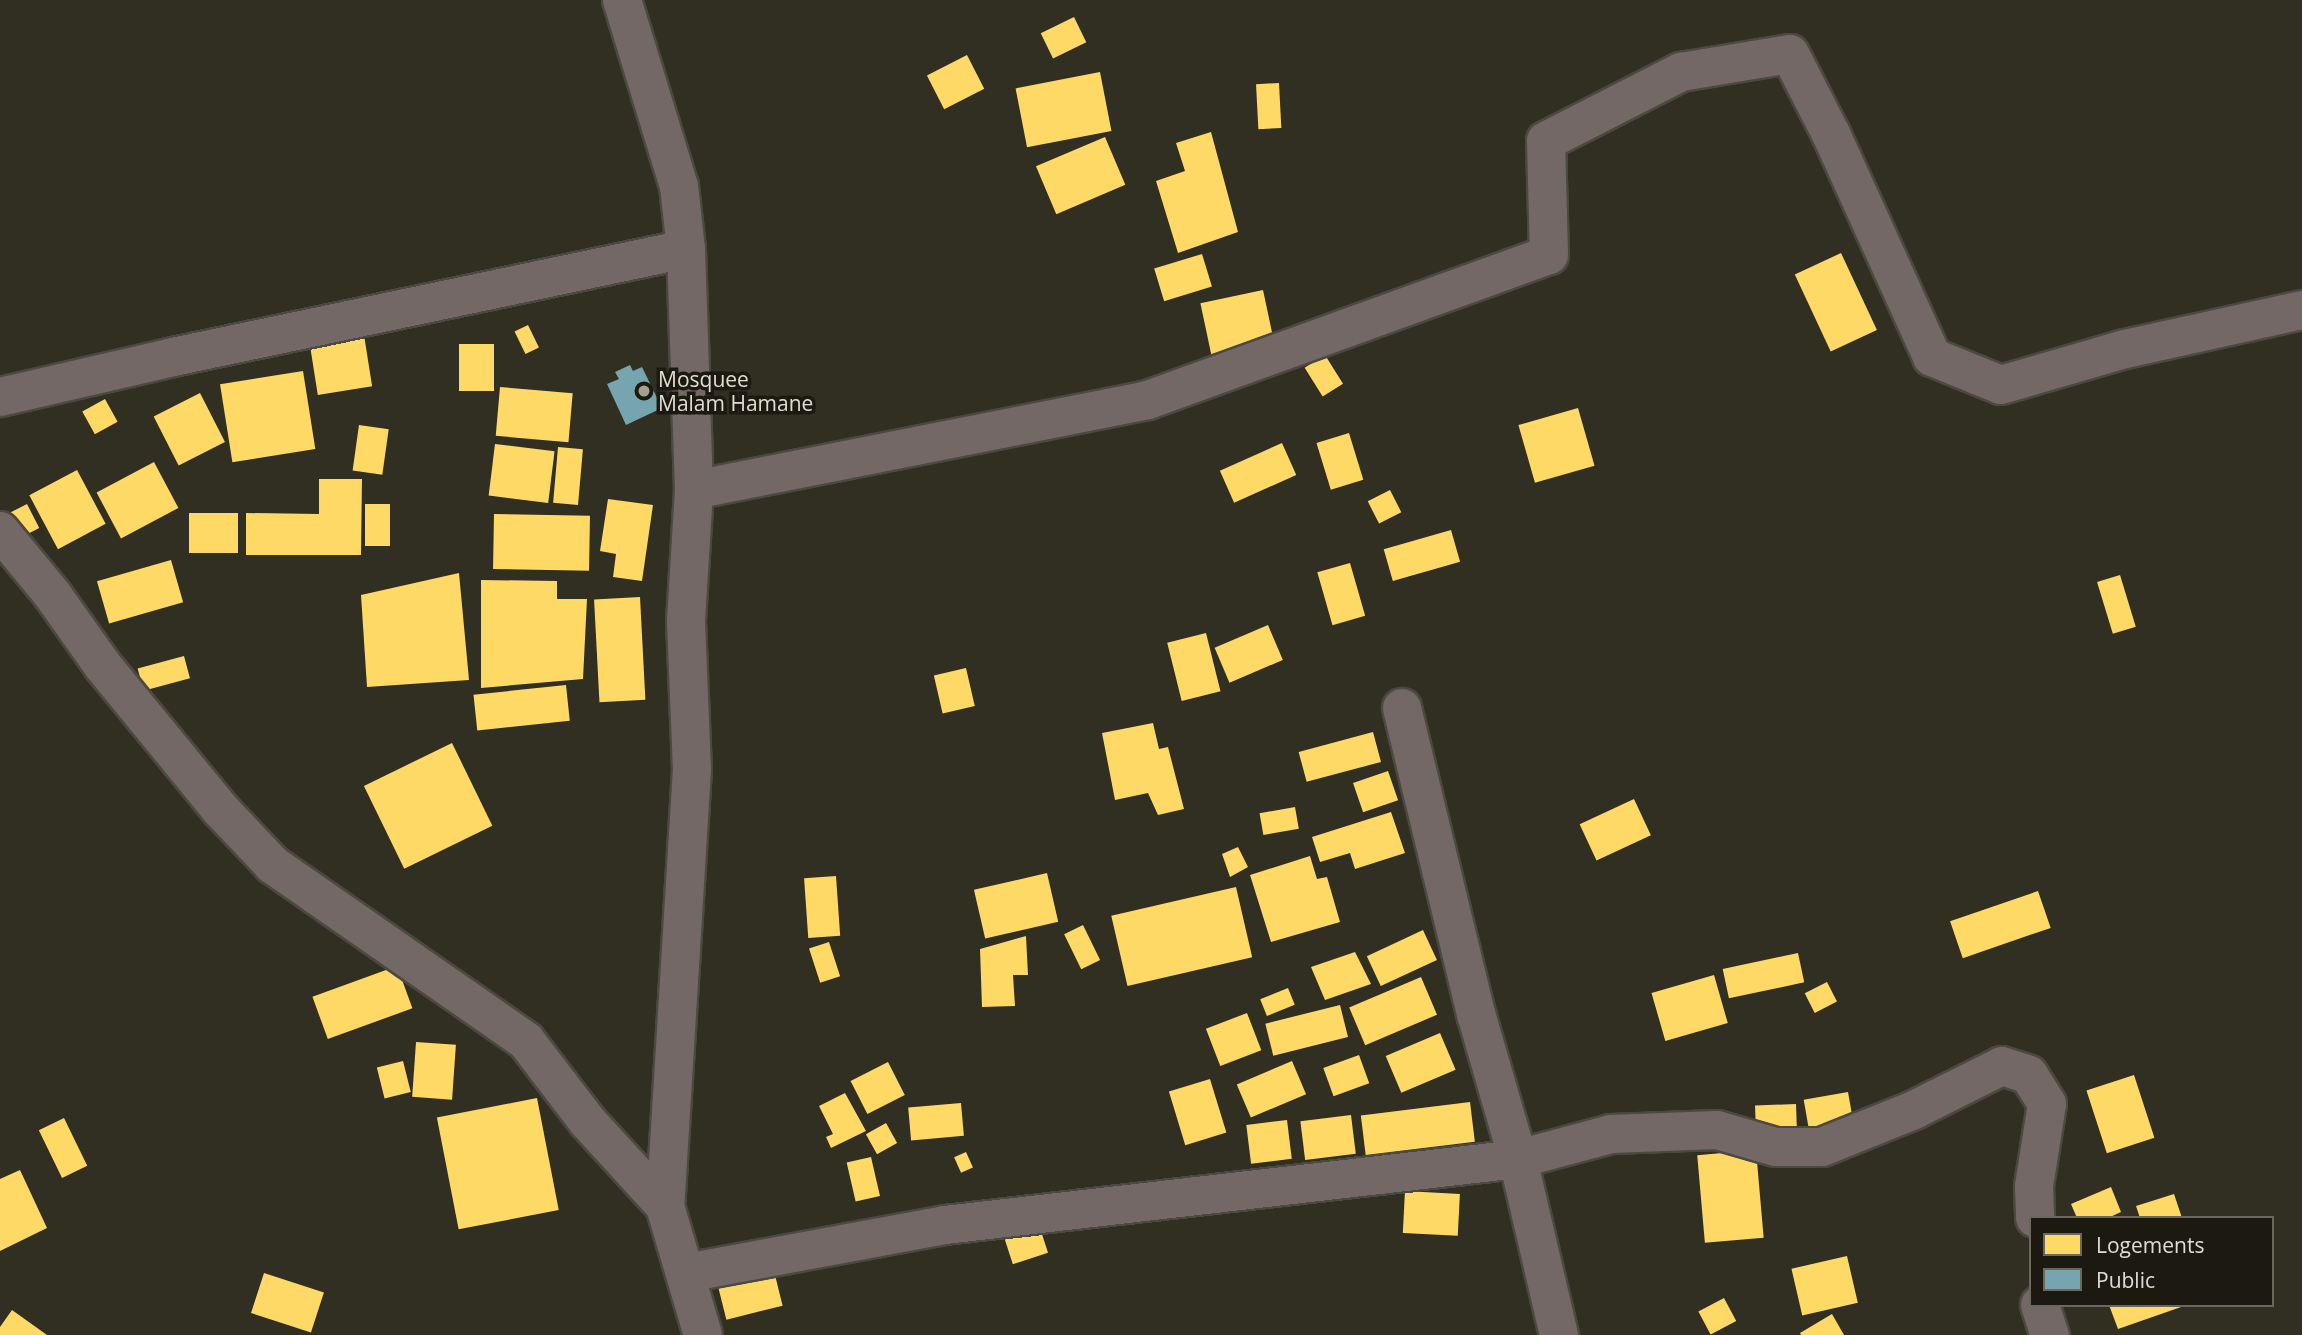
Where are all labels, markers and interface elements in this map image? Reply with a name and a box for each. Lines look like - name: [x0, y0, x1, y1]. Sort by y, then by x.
- place label: Mosquee Malam Hamane: [658, 366, 813, 416]
- marker: Mosquee Malam Hamane: [636, 383, 652, 399]
- legend: [2029, 1216, 2274, 1307]
- text: Logements: [2096, 1231, 2204, 1259]
- text: Public: [2096, 1266, 2155, 1294]

